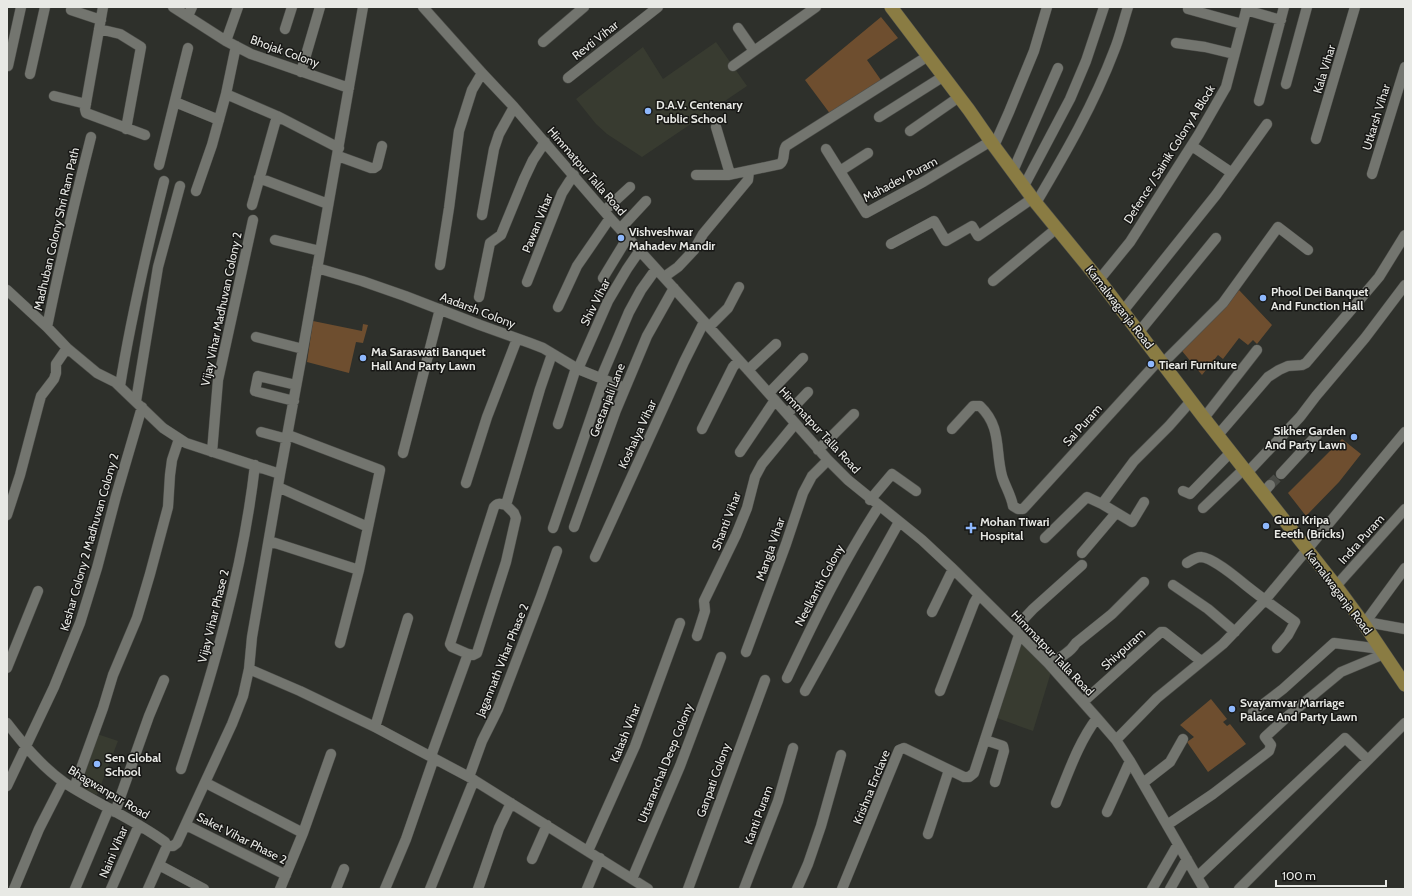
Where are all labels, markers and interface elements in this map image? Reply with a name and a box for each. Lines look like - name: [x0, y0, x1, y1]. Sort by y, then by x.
- street label: Revti Vihar: [569, 17, 621, 63]
- street label: Bhojak Colony: [248, 32, 322, 70]
- street label: Kala Vihar: [1309, 43, 1339, 95]
- street label: Defence / Sainik Colony A Block: [1120, 81, 1218, 226]
- street label: Utkarsh Vihar: [1359, 82, 1393, 152]
- place label: D.A.V. Centenary Public School: [656, 97, 743, 126]
- marker: D.A.V. Centenary Public School: [643, 106, 653, 116]
- street label: Himmatpur Talla Road: [544, 124, 630, 218]
- street label: Madhuban Colony Shri Ram Path: [30, 146, 82, 312]
- street label: Mahadev Puram: [860, 153, 940, 205]
- street label: Pawan Vihar: [518, 191, 556, 255]
- place label: Vishveshwar Mahadev Mandir: [629, 224, 715, 253]
- street label: Vijay Vihar Madhuvan Colony 2: [197, 231, 245, 387]
- marker: Vishveshwar Mahadev Mandir: [616, 233, 626, 243]
- street label: Kamalwaganja Road: [1083, 262, 1157, 352]
- street label: Shiv Vihar: [577, 276, 613, 328]
- place label: Phool Dei Banquet And Function Hall: [1271, 284, 1368, 313]
- street label: Aadarsh Colony: [438, 289, 518, 331]
- marker: Phool Dei Banquet And Function Hall: [1258, 293, 1268, 303]
- place label: Ma Saraswati Banquet Hall And Party Lawn: [371, 344, 486, 373]
- marker: Ma Saraswati Banquet Hall And Party Lawn: [358, 353, 368, 363]
- place label: Tieari Furniture: [1159, 357, 1237, 372]
- marker: Tieari Furniture: [1146, 359, 1156, 369]
- street label: Geetanjali Lane: [586, 361, 628, 439]
- street label: Himmatpur Talla Road: [776, 384, 864, 476]
- street label: Koshalya Vihar: [615, 397, 659, 471]
- street label: Sai Puram: [1059, 401, 1105, 449]
- place label: Sikher Garden And Party Lawn: [1265, 423, 1346, 452]
- marker: Sikher Garden And Party Lawn: [1349, 432, 1359, 442]
- street label: Keshar Colony 2 Madhuvan Colony 2: [56, 451, 122, 633]
- street label: Shanti Vihar: [708, 489, 744, 552]
- street label: Indra Puram: [1335, 511, 1387, 567]
- place label: Guru Kripa Eeeth (Bricks): [1274, 512, 1345, 541]
- place label: Mohan Tiwari Hospital: [980, 514, 1050, 543]
- street label: Mangla Vihar: [752, 515, 788, 583]
- marker: Guru Kripa Eeeth (Bricks): [1261, 521, 1271, 531]
- marker: Mohan Tiwari Hospital: [965, 522, 977, 534]
- street label: Neelkanth Colony: [791, 542, 847, 628]
- street label: Kamalwaganja Road: [1302, 547, 1376, 637]
- street label: Vijay Vihar Phase 2: [194, 568, 232, 664]
- street label: Jagannath Vihar Phase 2: [472, 601, 532, 720]
- street label: Himmatpur Talla Road: [1008, 607, 1098, 699]
- street label: Shivpuram: [1098, 625, 1148, 673]
- place label: Svayamvar Marriage Palace And Party Lawn: [1240, 695, 1357, 724]
- street label: Kalash Vihar: [606, 701, 644, 764]
- street label: Uttaranchal Deep Colony: [634, 701, 696, 825]
- marker: Svayamvar Marriage Palace And Party Lawn: [1227, 704, 1237, 714]
- street label: Ganpati Colony: [693, 741, 733, 819]
- street label: Krishna Enclave: [849, 748, 893, 826]
- place label: Sen Global School: [105, 750, 161, 779]
- marker: Sen Global School: [92, 759, 102, 769]
- street label: Bhagwanpur Road: [66, 762, 152, 822]
- street label: Kanti Puram: [740, 784, 776, 846]
- street label: Saket Vihar Phase 2: [194, 809, 290, 867]
- street label: Naini Vihar: [95, 824, 131, 880]
- scale bar: [1276, 862, 1386, 888]
- text: 100 m: [1282, 868, 1316, 883]

